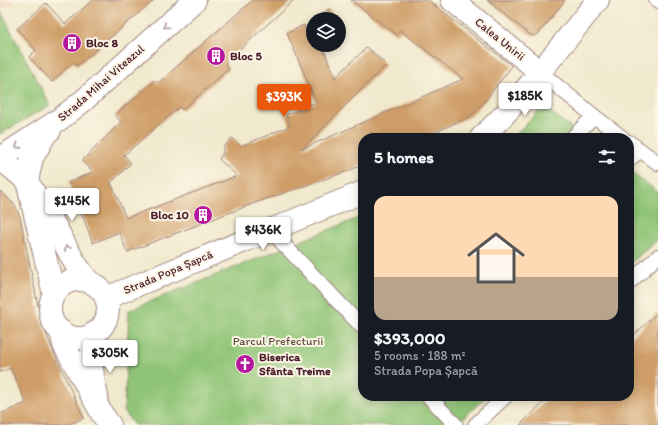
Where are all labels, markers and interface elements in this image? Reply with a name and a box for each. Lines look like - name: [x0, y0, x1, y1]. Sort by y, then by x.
- map controls: [306, 12, 346, 52]
- button: layers: [306, 12, 346, 52]
- street label: Calea Unirii: [472, 15, 528, 63]
- one-way arrow: [164, 21, 171, 28]
- building icon: Bloc 8: [61, 32, 83, 54]
- place label: Bloc 8: [86, 36, 118, 50]
- street label: Strada Mihai Viteazul: [55, 41, 148, 124]
- building icon: Bloc 5: [205, 45, 227, 67]
- place label: Bloc 5: [230, 49, 262, 63]
- pin: $185K: [497, 83, 553, 117]
- pin: $393K: [256, 84, 312, 118]
- text: $185K: [508, 88, 542, 103]
- text: $393K: [266, 89, 302, 104]
- one-way arrow: [16, 141, 23, 148]
- icon: filters: [596, 146, 618, 168]
- text: 5 homes: [374, 147, 434, 167]
- pin: $145K: [44, 188, 100, 222]
- text: $145K: [54, 193, 90, 208]
- building icon: Bloc 10: [192, 204, 214, 226]
- place label: Bloc 10: [151, 208, 189, 222]
- pin: $436K: [235, 217, 291, 251]
- text: $436K: [245, 222, 281, 237]
- icon: home: [460, 222, 532, 294]
- one-way arrow: [65, 245, 72, 252]
- street label: Strada Popa Șapcă: [121, 247, 216, 297]
- text: $393,000: [374, 328, 446, 348]
- park label: Parcul Prefecturii: [233, 334, 323, 348]
- pin: $305K: [82, 340, 138, 374]
- text: $305K: [92, 345, 128, 360]
- text: 5 rooms · 188 m²: [374, 348, 466, 363]
- place label: Biserica Sfânta Treime: [259, 350, 331, 378]
- church icon: Biserica Sfânta Treime: [234, 353, 256, 375]
- text: Strada Popa Șapcă: [374, 363, 478, 378]

